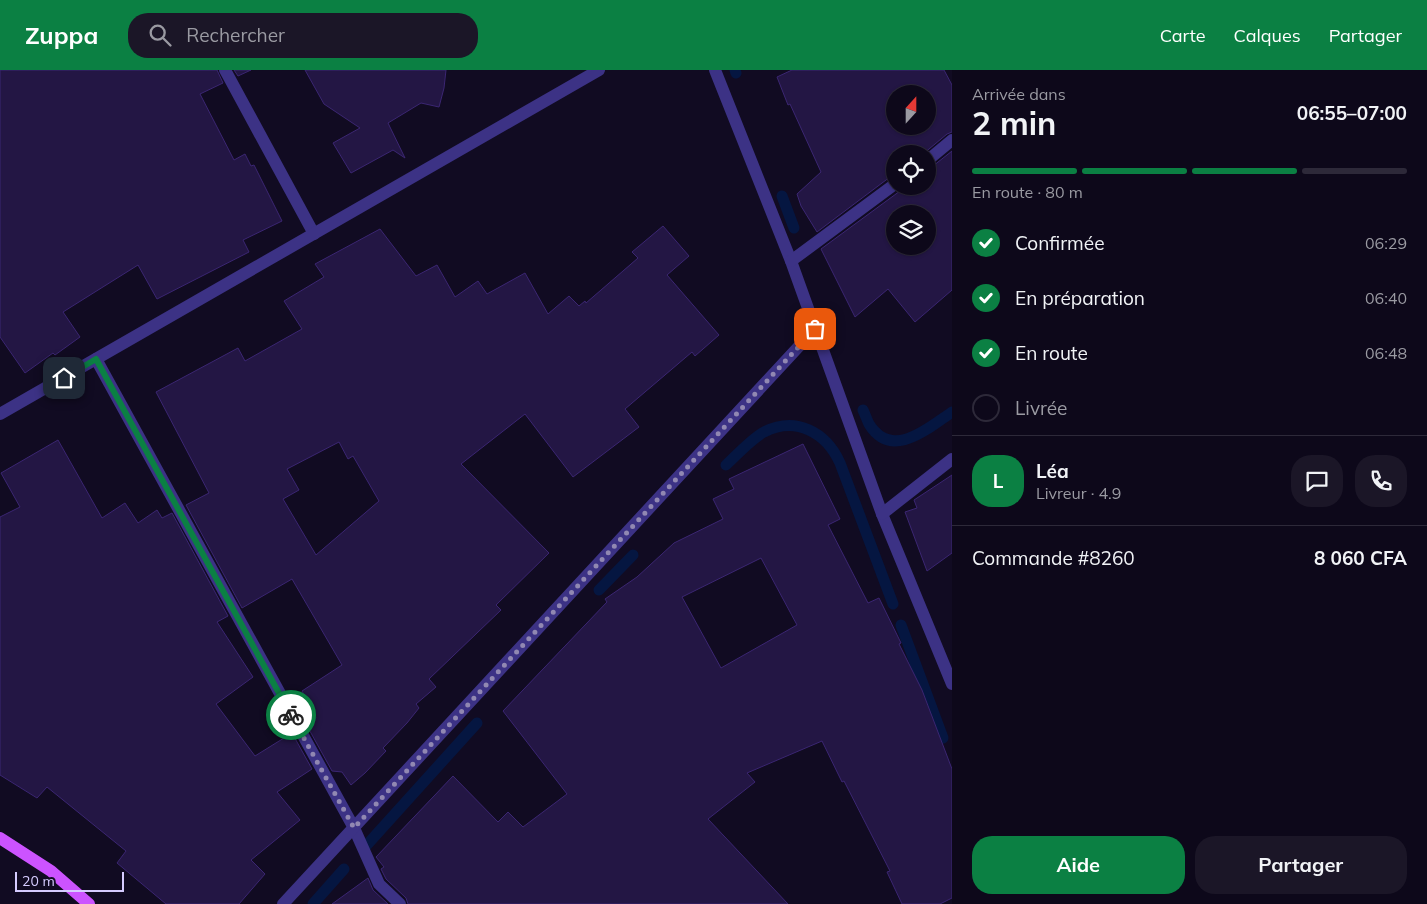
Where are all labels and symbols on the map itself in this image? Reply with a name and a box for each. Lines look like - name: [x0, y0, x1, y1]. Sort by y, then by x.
- north arrow: [886, 85, 936, 135]
- pin: [794, 308, 836, 350]
- pin: [43, 357, 85, 399]
- courier: [266, 690, 316, 740]
- scale bar: [15, 869, 124, 892]

